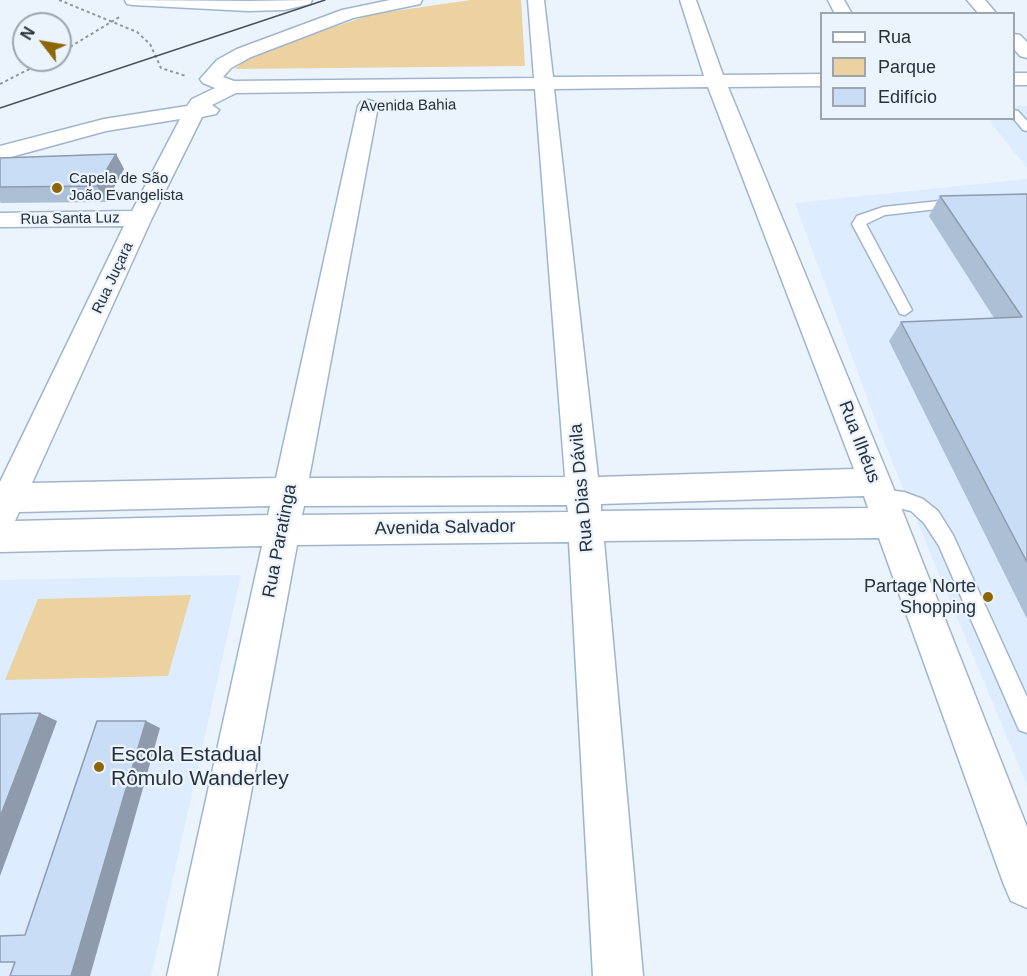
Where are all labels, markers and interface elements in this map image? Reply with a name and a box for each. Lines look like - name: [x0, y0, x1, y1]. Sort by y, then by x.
- north arrow: [12, 12, 72, 72]
- legend: [820, 12, 1015, 120]
- text: N: [18, 24, 38, 43]
- text: Rua: [878, 27, 911, 47]
- text: Parque: [878, 57, 936, 77]
- text: Edifício: [878, 87, 937, 107]
- street label: Avenida Bahia: [360, 96, 456, 116]
- place label: Capela de São João Evangelista: [69, 170, 183, 205]
- marker: Capela de São João Evangelista: [50, 181, 64, 195]
- street label: Rua Santa Luz: [20, 209, 120, 229]
- street label: Rua Juçara: [89, 239, 137, 317]
- street label: Rua Ilhéus: [833, 398, 885, 486]
- street label: Rua Dias Dávila: [566, 423, 598, 553]
- street label: Rua Paratinga: [258, 482, 302, 600]
- street label: Avenida Salvador: [374, 516, 516, 540]
- place label: Partage Norte Shopping: [864, 576, 976, 618]
- marker: Partage Norte Shopping: [981, 590, 995, 604]
- place label: Escola Estadual Rômulo Wanderley: [111, 742, 289, 792]
- marker: Escola Estadual Rômulo Wanderley: [92, 760, 106, 774]

